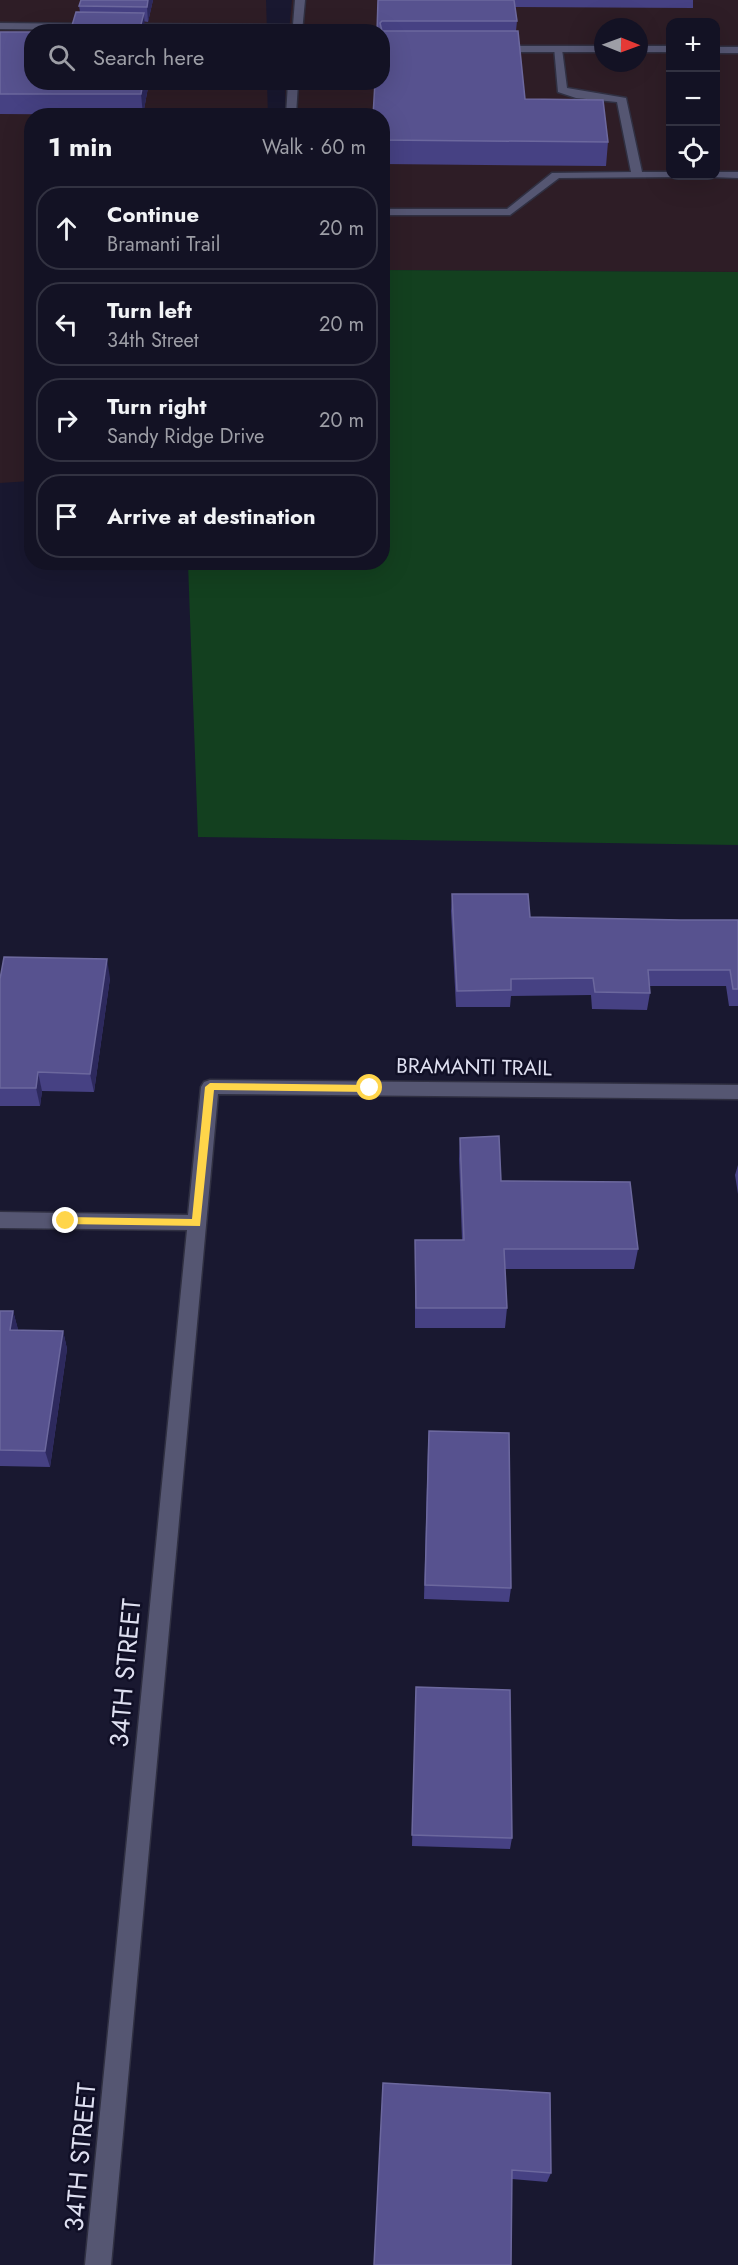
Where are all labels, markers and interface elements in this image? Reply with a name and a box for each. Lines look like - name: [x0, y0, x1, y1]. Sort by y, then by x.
- north arrow: [594, 18, 648, 72]
- map controls: [666, 18, 720, 180]
- button: +: [666, 18, 720, 72]
- search box: [24, 24, 390, 90]
- icon: search: [45, 41, 78, 74]
- text: Search here: [93, 41, 204, 73]
- button: −: [666, 72, 720, 126]
- button: locate: [666, 126, 720, 180]
- text: 1 min: [48, 128, 112, 166]
- text: Walk · 60 m: [262, 133, 366, 162]
- text: Continue: [107, 198, 199, 230]
- icon: ahead: [50, 212, 83, 245]
- text: 20 m: [319, 214, 364, 243]
- text: Bramanti Trail: [107, 230, 220, 259]
- text: Turn left: [107, 294, 192, 326]
- icon: left: [50, 308, 83, 341]
- text: 20 m: [319, 310, 364, 339]
- text: 34th Street: [107, 326, 199, 355]
- text: Turn right: [107, 390, 207, 422]
- icon: right: [50, 404, 83, 437]
- text: 20 m: [319, 406, 364, 435]
- text: Sandy Ridge Drive: [107, 422, 264, 451]
- icon: arrive: [50, 500, 83, 533]
- text: Arrive at destination: [107, 500, 316, 532]
- street label: BRAMANTI TRAIL: [396, 1051, 553, 1083]
- route start: [356, 1074, 382, 1100]
- route end: [52, 1207, 78, 1233]
- street label: 34TH STREET: [100, 1597, 150, 1749]
- street label: 34TH STREET: [55, 2081, 105, 2233]

